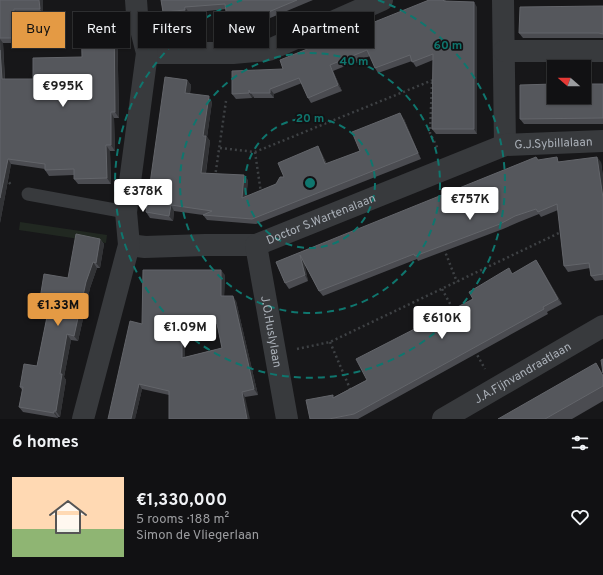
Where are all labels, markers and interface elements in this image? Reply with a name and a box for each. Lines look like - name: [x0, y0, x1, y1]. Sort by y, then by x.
- chip: Buy: [12, 12, 65, 48]
- chip: Rent: [73, 12, 130, 48]
- chip: Filters: [138, 12, 206, 48]
- chip: New: [214, 12, 269, 48]
- chip: Apartment: [277, 12, 374, 48]
- text: 60 m: [434, 38, 462, 54]
- text: 40 m: [339, 54, 369, 70]
- north arrow: [547, 60, 591, 104]
- map controls: [547, 60, 591, 104]
- pin: €995K: [35, 74, 91, 108]
- text: €995K: [42, 79, 84, 95]
- text: 20 m: [296, 111, 324, 127]
- street label: G.J.Sybillalaan: [514, 134, 593, 154]
- centre of rings: [303, 176, 317, 190]
- pin: €378K: [115, 179, 171, 213]
- text: €378K: [123, 184, 163, 200]
- pin: €757K: [442, 187, 498, 221]
- street label: Doctor S.Wartenalaan: [264, 191, 378, 249]
- text: €757K: [450, 192, 490, 208]
- pin: €1.33M: [25, 293, 91, 327]
- street label: J.O.Huslylaan: [256, 295, 285, 369]
- text: €1.33M: [37, 298, 79, 314]
- pin: €610K: [414, 306, 470, 340]
- text: €610K: [422, 311, 462, 327]
- pin: €1.09M: [152, 315, 218, 349]
- text: €1.09M: [163, 320, 207, 336]
- street label: J.A.Fijnvandraatlaan: [472, 339, 575, 408]
- text: 6 homes: [12, 432, 79, 454]
- icon: filters: [569, 432, 591, 454]
- text: €1,330,000: [136, 490, 227, 512]
- icon: home: [44, 493, 92, 541]
- icon: heart: [569, 506, 591, 528]
- text: 5 rooms · 188 m²: [136, 512, 229, 528]
- text: Simon de Vliegerlaan: [136, 528, 259, 544]

